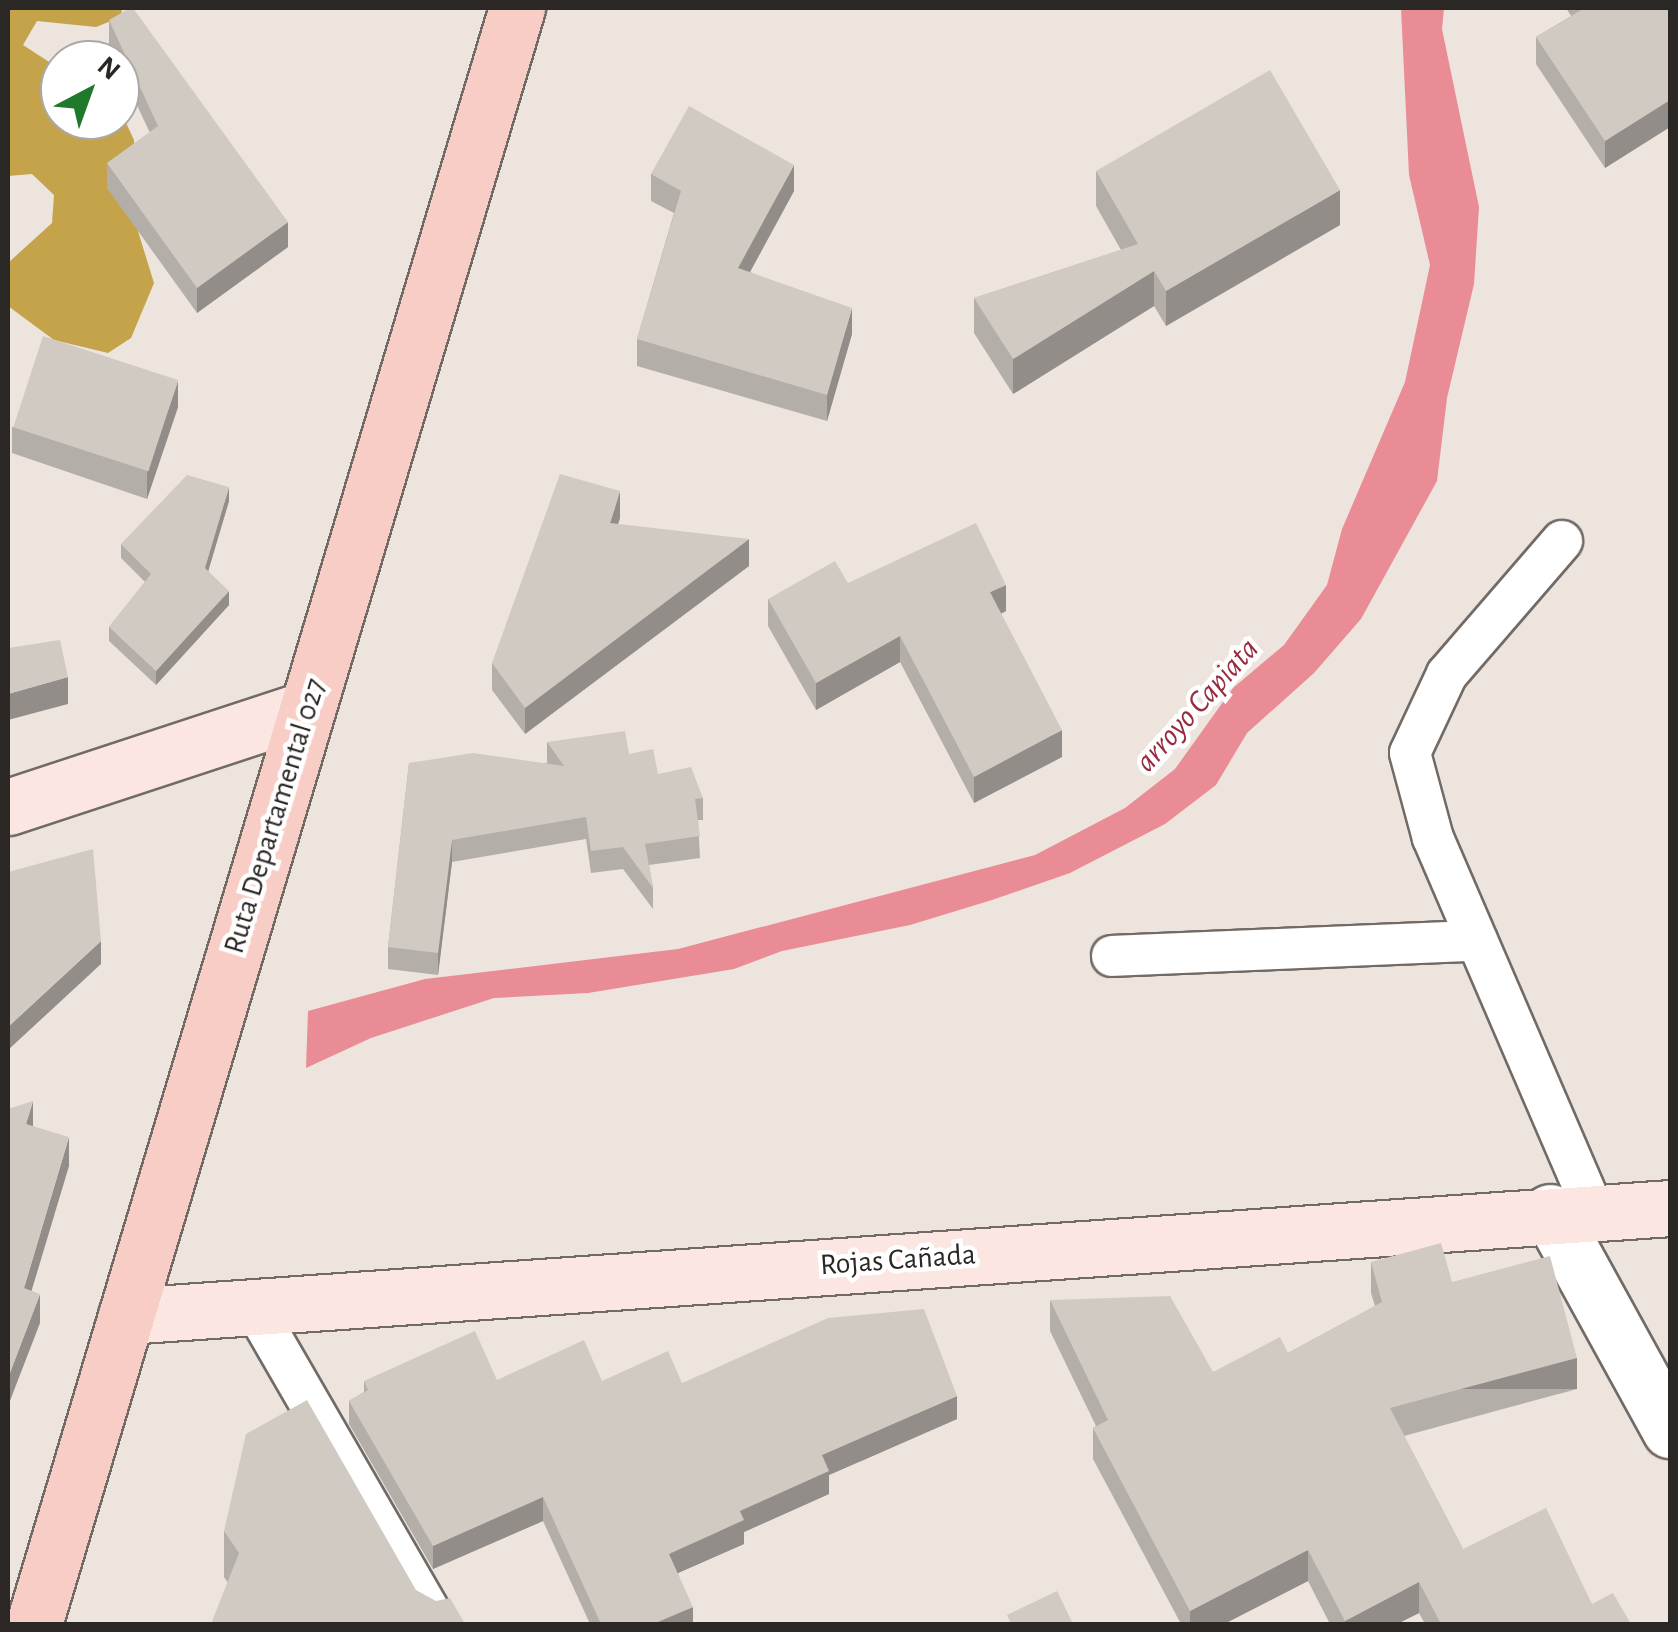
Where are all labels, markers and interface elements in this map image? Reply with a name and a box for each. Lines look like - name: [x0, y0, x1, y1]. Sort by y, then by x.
- north arrow: [40, 40, 140, 140]
- text: N: [92, 52, 125, 86]
- water label: arroyo Capiata: [1127, 630, 1267, 780]
- street label: Ruta Departamental 027: [216, 674, 334, 958]
- street label: Rojas Cañada: [819, 1237, 977, 1283]

